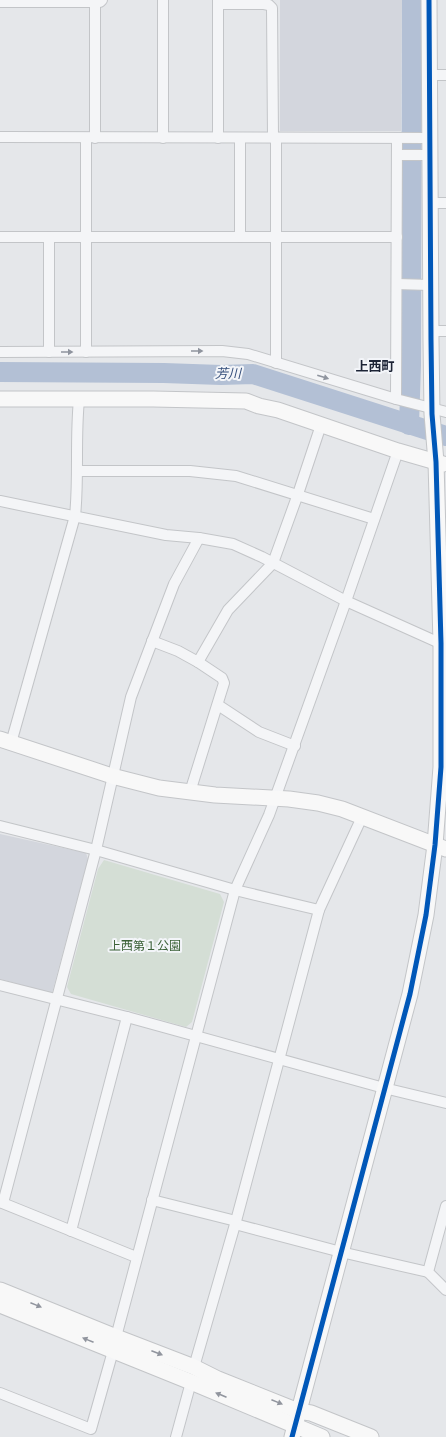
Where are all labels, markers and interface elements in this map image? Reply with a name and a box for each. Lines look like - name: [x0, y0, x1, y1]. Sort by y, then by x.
- one-way arrow: [191, 348, 204, 354]
- one-way arrow: [61, 349, 74, 355]
- district label: 上西町: [355, 357, 395, 375]
- water label: 芳川: [215, 364, 243, 382]
- one-way arrow: [318, 374, 330, 380]
- park label: 上西第１公園: [109, 937, 181, 954]
- one-way arrow: [31, 1302, 43, 1308]
- one-way arrow: [81, 1337, 93, 1343]
- one-way arrow: [151, 1350, 163, 1356]
- one-way arrow: [215, 1392, 227, 1398]
- one-way arrow: [271, 1400, 283, 1406]

